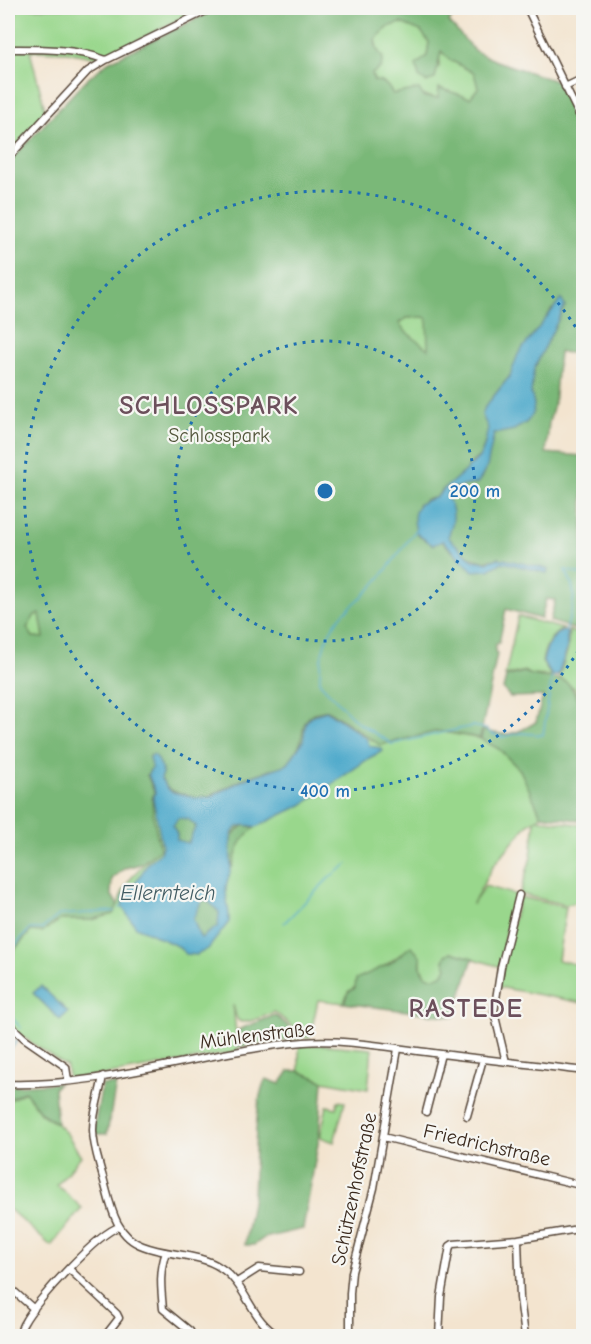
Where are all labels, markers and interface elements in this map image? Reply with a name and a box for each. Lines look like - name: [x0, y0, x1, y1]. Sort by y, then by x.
- district label: SCHLOSSPARK: [119, 391, 299, 421]
- park label: Schlosspark: [168, 424, 270, 447]
- centre of rings: [315, 481, 335, 501]
- text: 200 m: [450, 481, 500, 502]
- text: 400 m: [300, 781, 350, 802]
- water label: Ellernteich: [120, 881, 216, 905]
- district label: RASTEDE: [409, 994, 523, 1024]
- street label: Mühlenstraße: [198, 1017, 316, 1053]
- street label: Schützenhofstraße: [327, 1110, 381, 1268]
- street label: Friedrichstraße: [421, 1119, 553, 1171]

